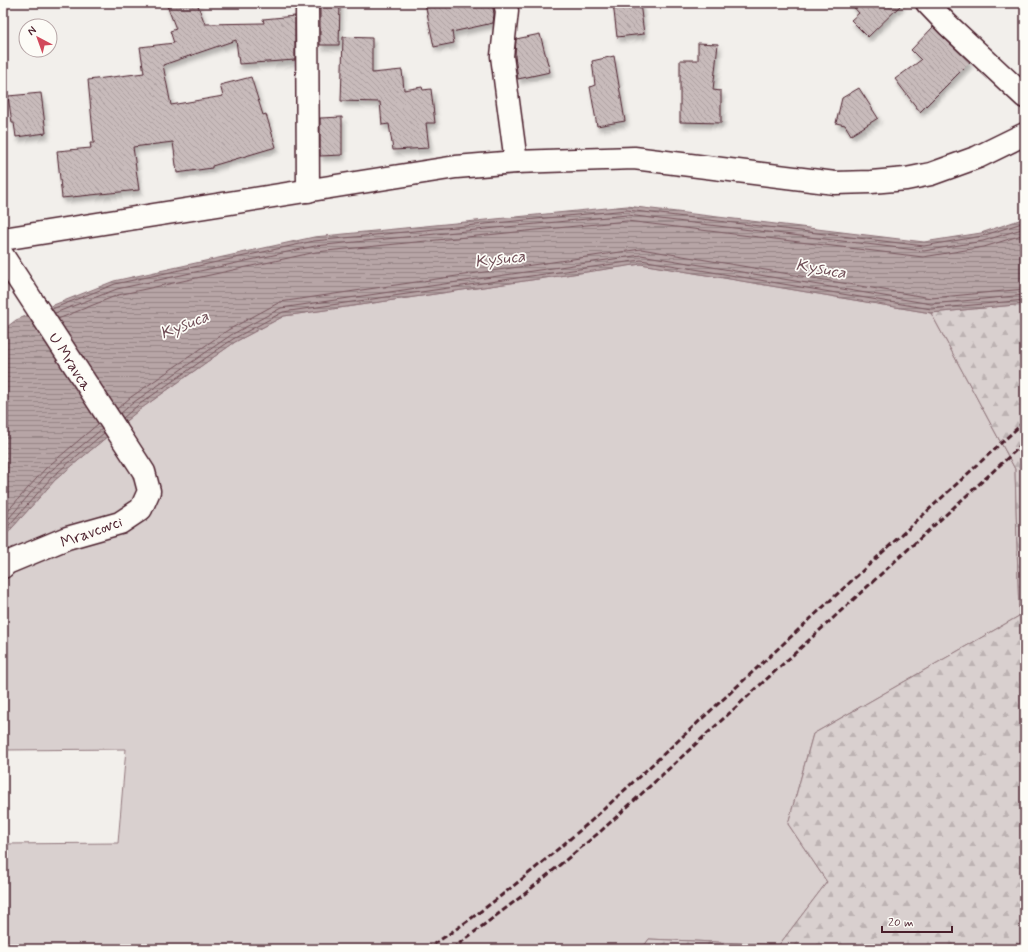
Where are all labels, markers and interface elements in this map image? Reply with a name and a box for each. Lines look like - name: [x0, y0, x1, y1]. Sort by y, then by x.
- north arrow: [18, 18, 58, 58]
- text: N: [25, 24, 39, 39]
- water label: Kysuca: [474, 245, 527, 273]
- water label: Kysuca: [794, 254, 848, 284]
- water label: Kysuca: [157, 305, 213, 345]
- street label: U Mravca: [43, 329, 97, 395]
- street label: Mravcovci: [58, 511, 126, 553]
- scale bar: [882, 908, 952, 934]
- text: 20 m: [888, 915, 914, 931]

